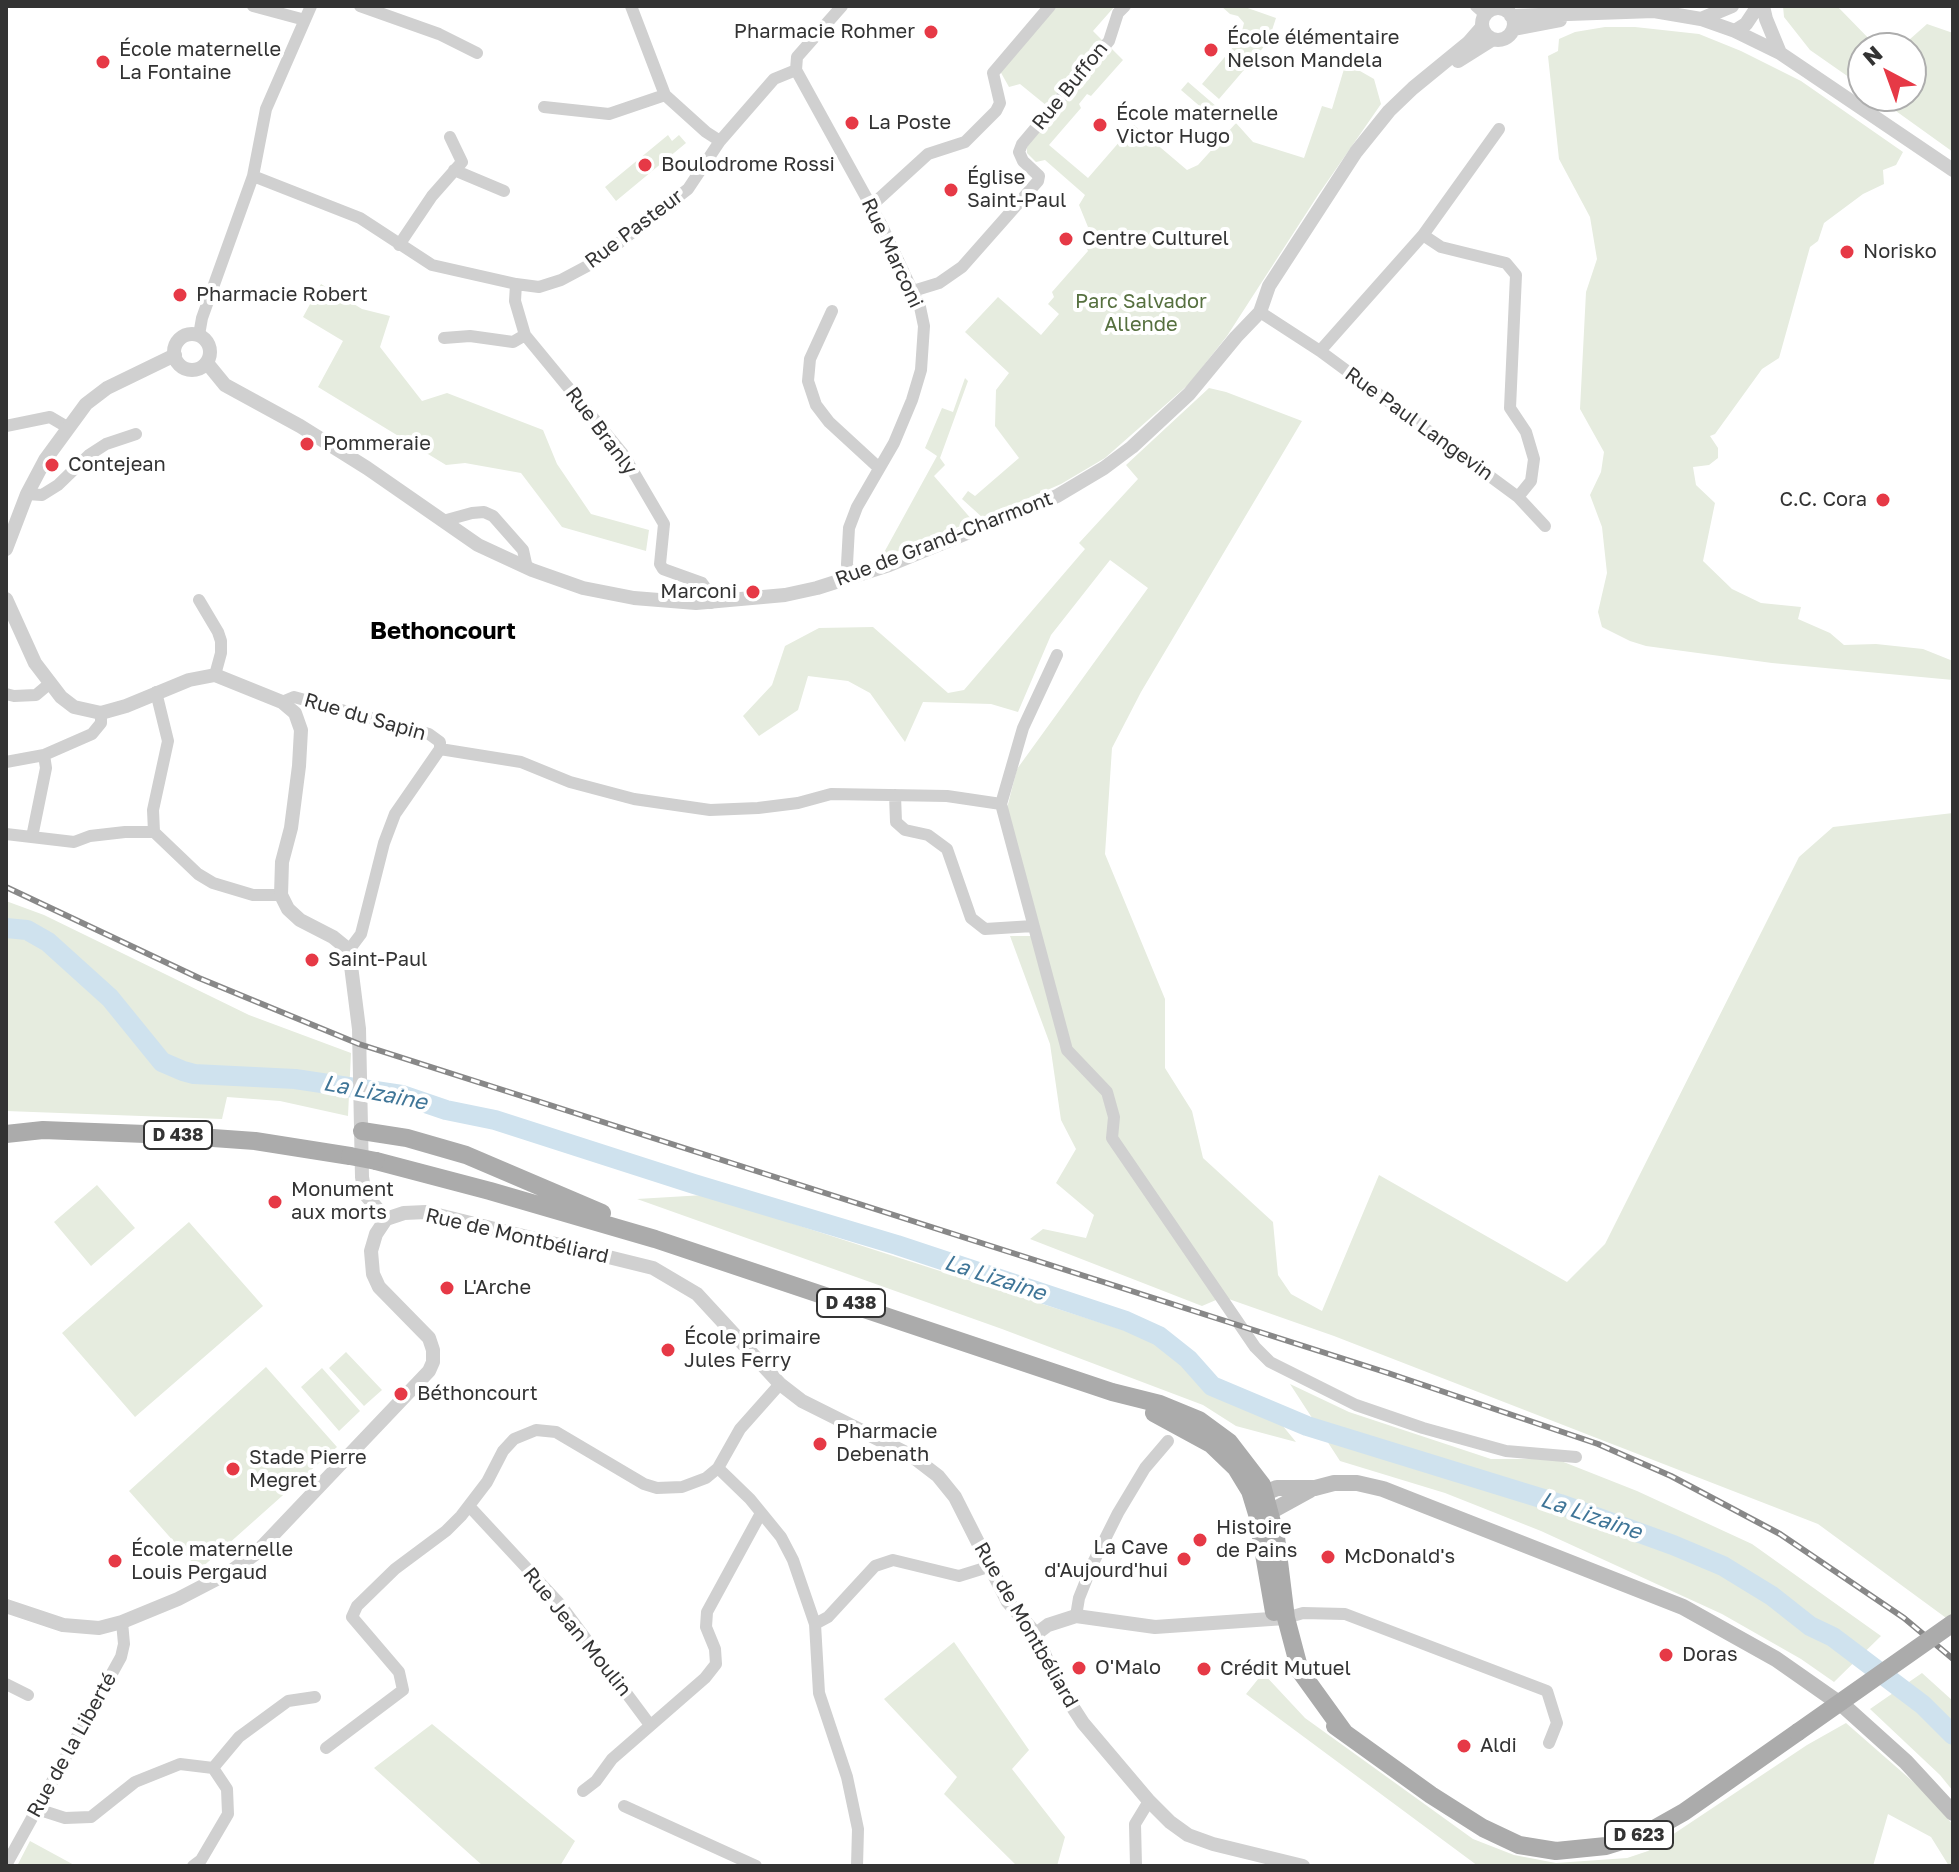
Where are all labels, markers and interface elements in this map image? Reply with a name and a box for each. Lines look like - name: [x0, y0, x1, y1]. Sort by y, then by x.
- place label: Pharmacie Rohmer: [734, 20, 915, 44]
- marker: Pharmacie Rohmer: [922, 23, 940, 41]
- place label: École élémentaire Nelson Mandela: [1227, 26, 1399, 73]
- north arrow: [1847, 32, 1927, 112]
- street label: Rue Buffon: [1027, 37, 1113, 135]
- place label: École maternelle La Fontaine: [119, 38, 281, 85]
- text: N: [1857, 39, 1887, 71]
- marker: École élémentaire Nelson Mandela: [1202, 41, 1220, 59]
- marker: École maternelle La Fontaine: [94, 53, 112, 71]
- place label: École maternelle Victor Hugo: [1116, 102, 1278, 149]
- place label: La Poste: [868, 111, 951, 135]
- marker: La Poste: [843, 114, 861, 132]
- marker: École maternelle Victor Hugo: [1091, 116, 1109, 134]
- place label: Boulodrome Rossi: [661, 153, 835, 177]
- marker: Boulodrome Rossi: [636, 156, 654, 174]
- place label: Église Saint-Paul: [967, 166, 1066, 213]
- marker: Église Saint-Paul: [942, 181, 960, 199]
- street label: Rue Pasteur: [580, 184, 688, 274]
- street label: Rue Marconi: [856, 194, 928, 312]
- place label: Centre Culturel: [1082, 227, 1229, 251]
- marker: Centre Culturel: [1057, 230, 1075, 248]
- place label: Norisko: [1863, 240, 1937, 264]
- marker: Norisko: [1838, 243, 1856, 261]
- place label: Pharmacie Robert: [196, 283, 368, 307]
- marker: Pharmacie Robert: [171, 286, 189, 304]
- park label: Parc Salvador Allende: [1075, 290, 1207, 337]
- street label: Rue Paul Langevin: [1340, 362, 1498, 486]
- street label: Rue Branly: [560, 382, 642, 480]
- place label: Pommeraie: [323, 432, 431, 456]
- marker: Pommeraie: [298, 435, 316, 453]
- place label: Contejean: [68, 453, 166, 477]
- marker: Contejean: [43, 456, 61, 474]
- street label: Rue de Grand-Charmont: [832, 486, 1056, 592]
- place label: C.C. Cora: [1780, 488, 1867, 512]
- marker: C.C. Cora: [1874, 491, 1892, 509]
- place label: Marconi: [660, 580, 737, 604]
- marker: Marconi: [744, 583, 762, 601]
- district label: Bethoncourt: [370, 617, 516, 645]
- street label: Rue du Sapin: [301, 688, 429, 746]
- place label: Saint-Paul: [328, 948, 427, 972]
- marker: Saint-Paul: [303, 951, 321, 969]
- water label: La Lizaine: [321, 1070, 429, 1116]
- road number: D 438: [144, 1121, 212, 1149]
- place label: Monument aux morts: [291, 1178, 394, 1225]
- marker: Monument aux morts: [266, 1193, 284, 1211]
- street label: Rue de Montbéliard: [423, 1203, 611, 1269]
- water label: La Lizaine: [941, 1249, 1049, 1307]
- place label: L'Arche: [463, 1276, 531, 1300]
- marker: L'Arche: [438, 1279, 456, 1297]
- road number: D 438: [817, 1289, 885, 1317]
- place label: École primaire Jules Ferry: [684, 1326, 821, 1373]
- marker: École primaire Jules Ferry: [659, 1341, 677, 1359]
- place label: Béthoncourt: [417, 1382, 538, 1406]
- marker: Béthoncourt: [392, 1385, 410, 1403]
- place label: Pharmacie Debenath: [836, 1420, 937, 1467]
- marker: Pharmacie Debenath: [811, 1435, 829, 1453]
- place label: Stade Pierre Megret: [249, 1446, 367, 1493]
- marker: Stade Pierre Megret: [224, 1460, 242, 1478]
- water label: La Lizaine: [1537, 1486, 1645, 1546]
- place label: Histoire de Pains: [1216, 1516, 1297, 1563]
- marker: Histoire de Pains: [1191, 1531, 1209, 1549]
- place label: La Cave d'Aujourd'hui: [1044, 1536, 1168, 1583]
- place label: École maternelle Louis Pergaud: [131, 1538, 293, 1585]
- street label: Rue de Montbéliard: [969, 1538, 1083, 1712]
- place label: McDonald's: [1344, 1545, 1455, 1569]
- marker: McDonald's: [1319, 1548, 1337, 1566]
- marker: La Cave d'Aujourd'hui: [1175, 1550, 1193, 1568]
- marker: École maternelle Louis Pergaud: [106, 1552, 124, 1570]
- street label: Rue Jean Moulin: [518, 1563, 636, 1701]
- place label: Doras: [1682, 1643, 1737, 1667]
- marker: Doras: [1657, 1646, 1675, 1664]
- place label: O'Malo: [1095, 1656, 1161, 1680]
- place label: Crédit Mutuel: [1220, 1657, 1351, 1681]
- marker: O'Malo: [1070, 1659, 1088, 1677]
- marker: Crédit Mutuel: [1195, 1660, 1213, 1678]
- street label: Rue de la Liberté: [22, 1668, 122, 1822]
- place label: Aldi: [1480, 1734, 1517, 1758]
- marker: Aldi: [1455, 1737, 1473, 1755]
- road number: D 623: [1605, 1821, 1673, 1849]

